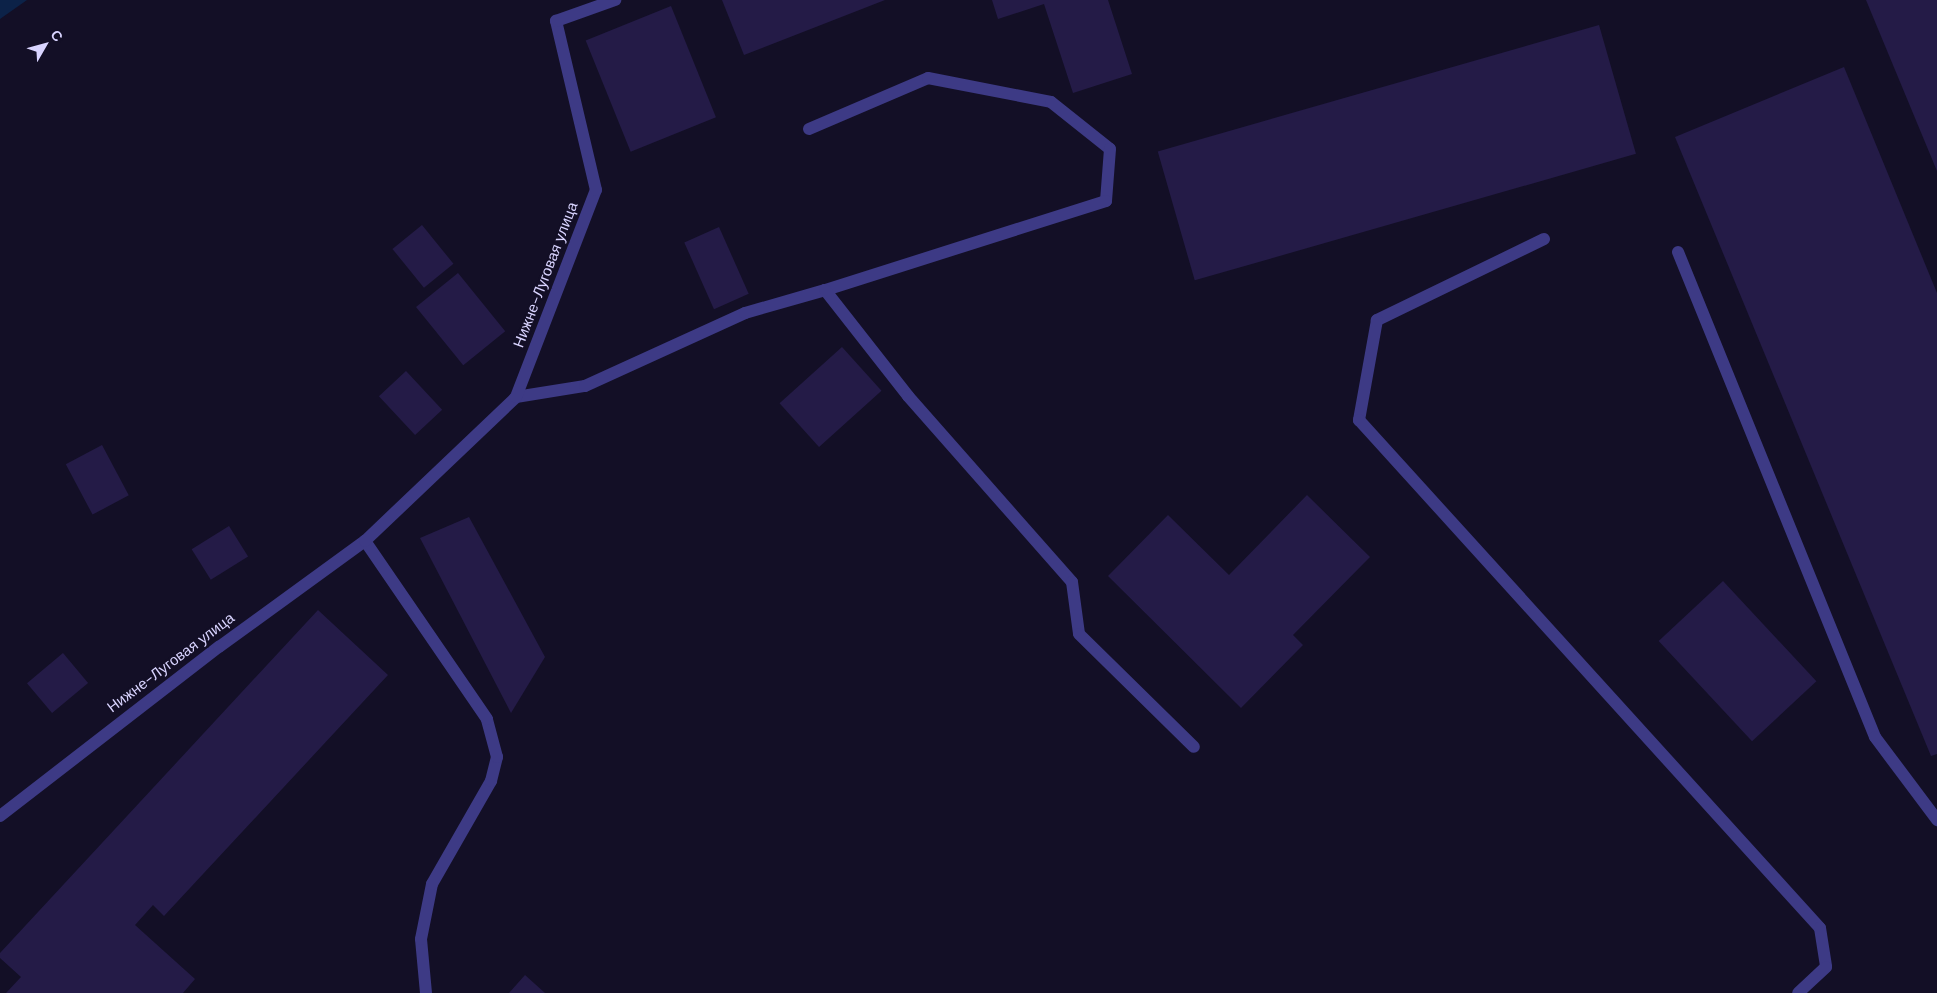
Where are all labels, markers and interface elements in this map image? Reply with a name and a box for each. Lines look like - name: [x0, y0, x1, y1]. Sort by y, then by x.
- north arrow: [20, 20, 70, 70]
- text: С: [47, 26, 67, 45]
- street label: Нижне-Луговая улица: [510, 200, 582, 350]
- street label: Нижне-Луговая улица: [104, 609, 238, 717]

